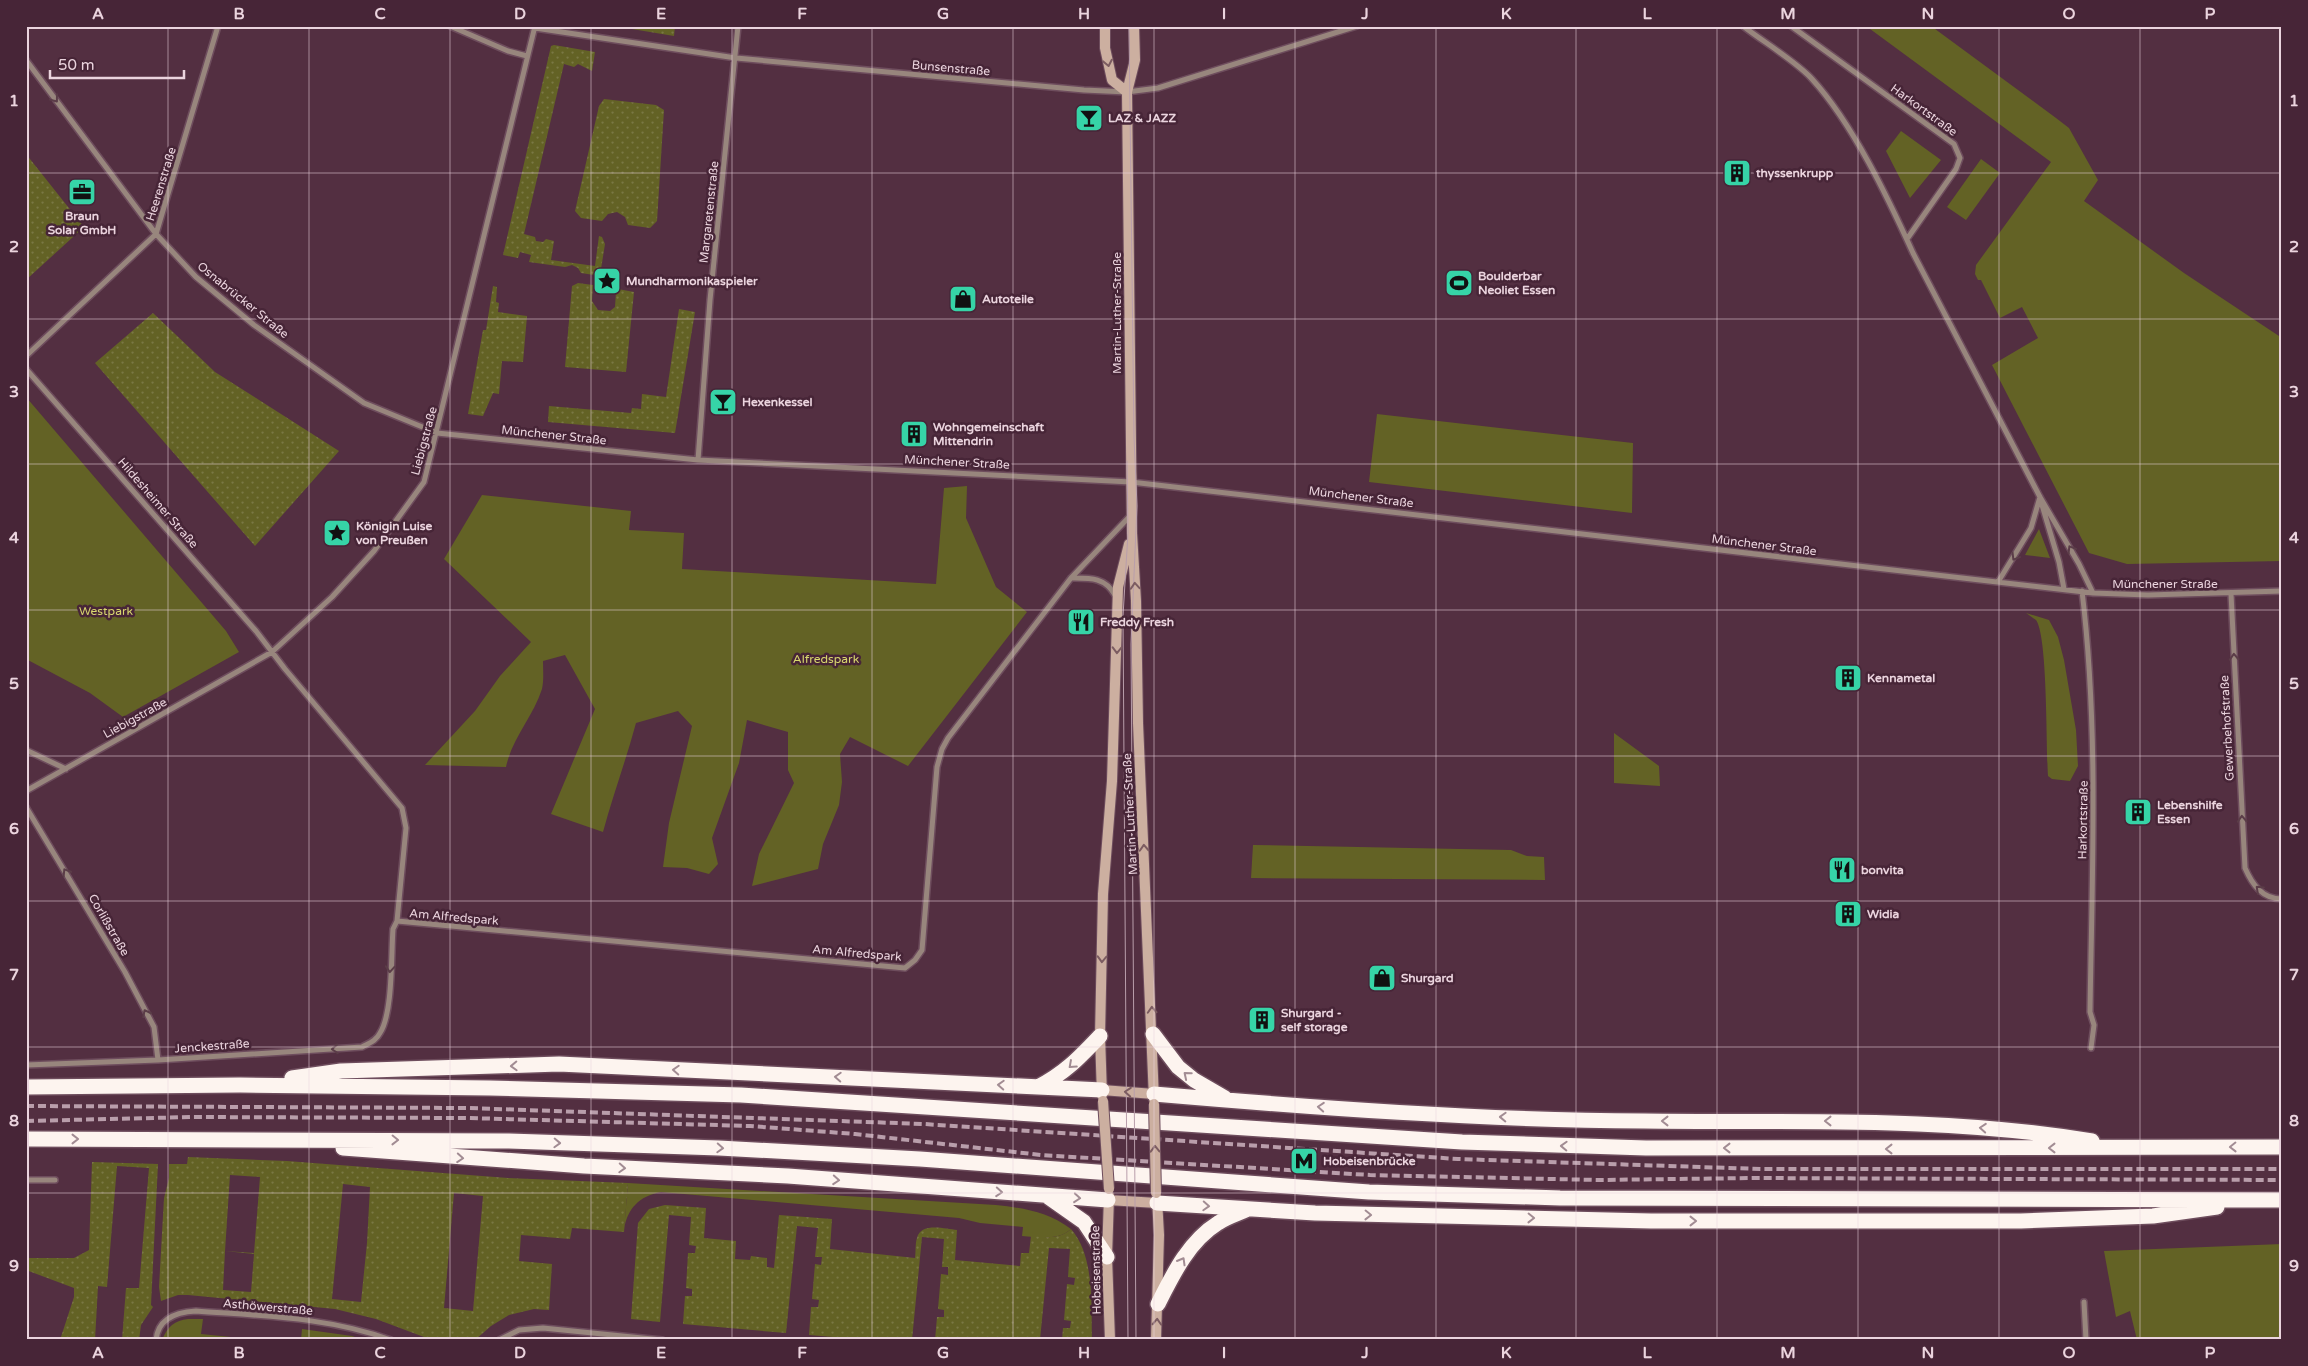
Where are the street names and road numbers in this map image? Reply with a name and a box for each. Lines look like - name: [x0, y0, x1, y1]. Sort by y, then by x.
- street label: Bunsenstraße: [911, 58, 991, 78]
- street label: Harkortstraße: [1888, 81, 1960, 139]
- street label: Heerenstraße: [143, 145, 179, 223]
- street label: Margaretenstraße: [697, 160, 721, 264]
- street label: Martin-Luther-Straße: [1110, 252, 1124, 374]
- street label: Osnabrücker Straße: [195, 259, 292, 341]
- street label: Liebigstraße: [408, 405, 440, 477]
- street label: Münchener Straße: [501, 423, 607, 447]
- street label: Münchener Straße: [904, 452, 1010, 472]
- street label: Hildesheimer Straße: [115, 455, 201, 551]
- street label: Münchener Straße: [1308, 484, 1414, 510]
- street label: Münchener Straße: [1711, 532, 1817, 558]
- street label: Münchener Straße: [2112, 577, 2218, 591]
- street label: Gewerbehofstraße: [2217, 675, 2237, 781]
- street label: Liebigstraße: [101, 695, 169, 741]
- street label: Martin-Luther-Straße: [1120, 753, 1140, 875]
- street label: Harkortstraße: [2075, 780, 2091, 860]
- street label: Corlißstraße: [86, 892, 132, 959]
- street label: Am Alfredspark: [409, 906, 500, 928]
- street label: Am Alfredspark: [812, 942, 903, 964]
- street label: Jenckestraße: [174, 1036, 250, 1056]
- street label: Hobeisenstraße: [1088, 1225, 1104, 1315]
- street label: Asthöwerstraße: [222, 1296, 314, 1318]

